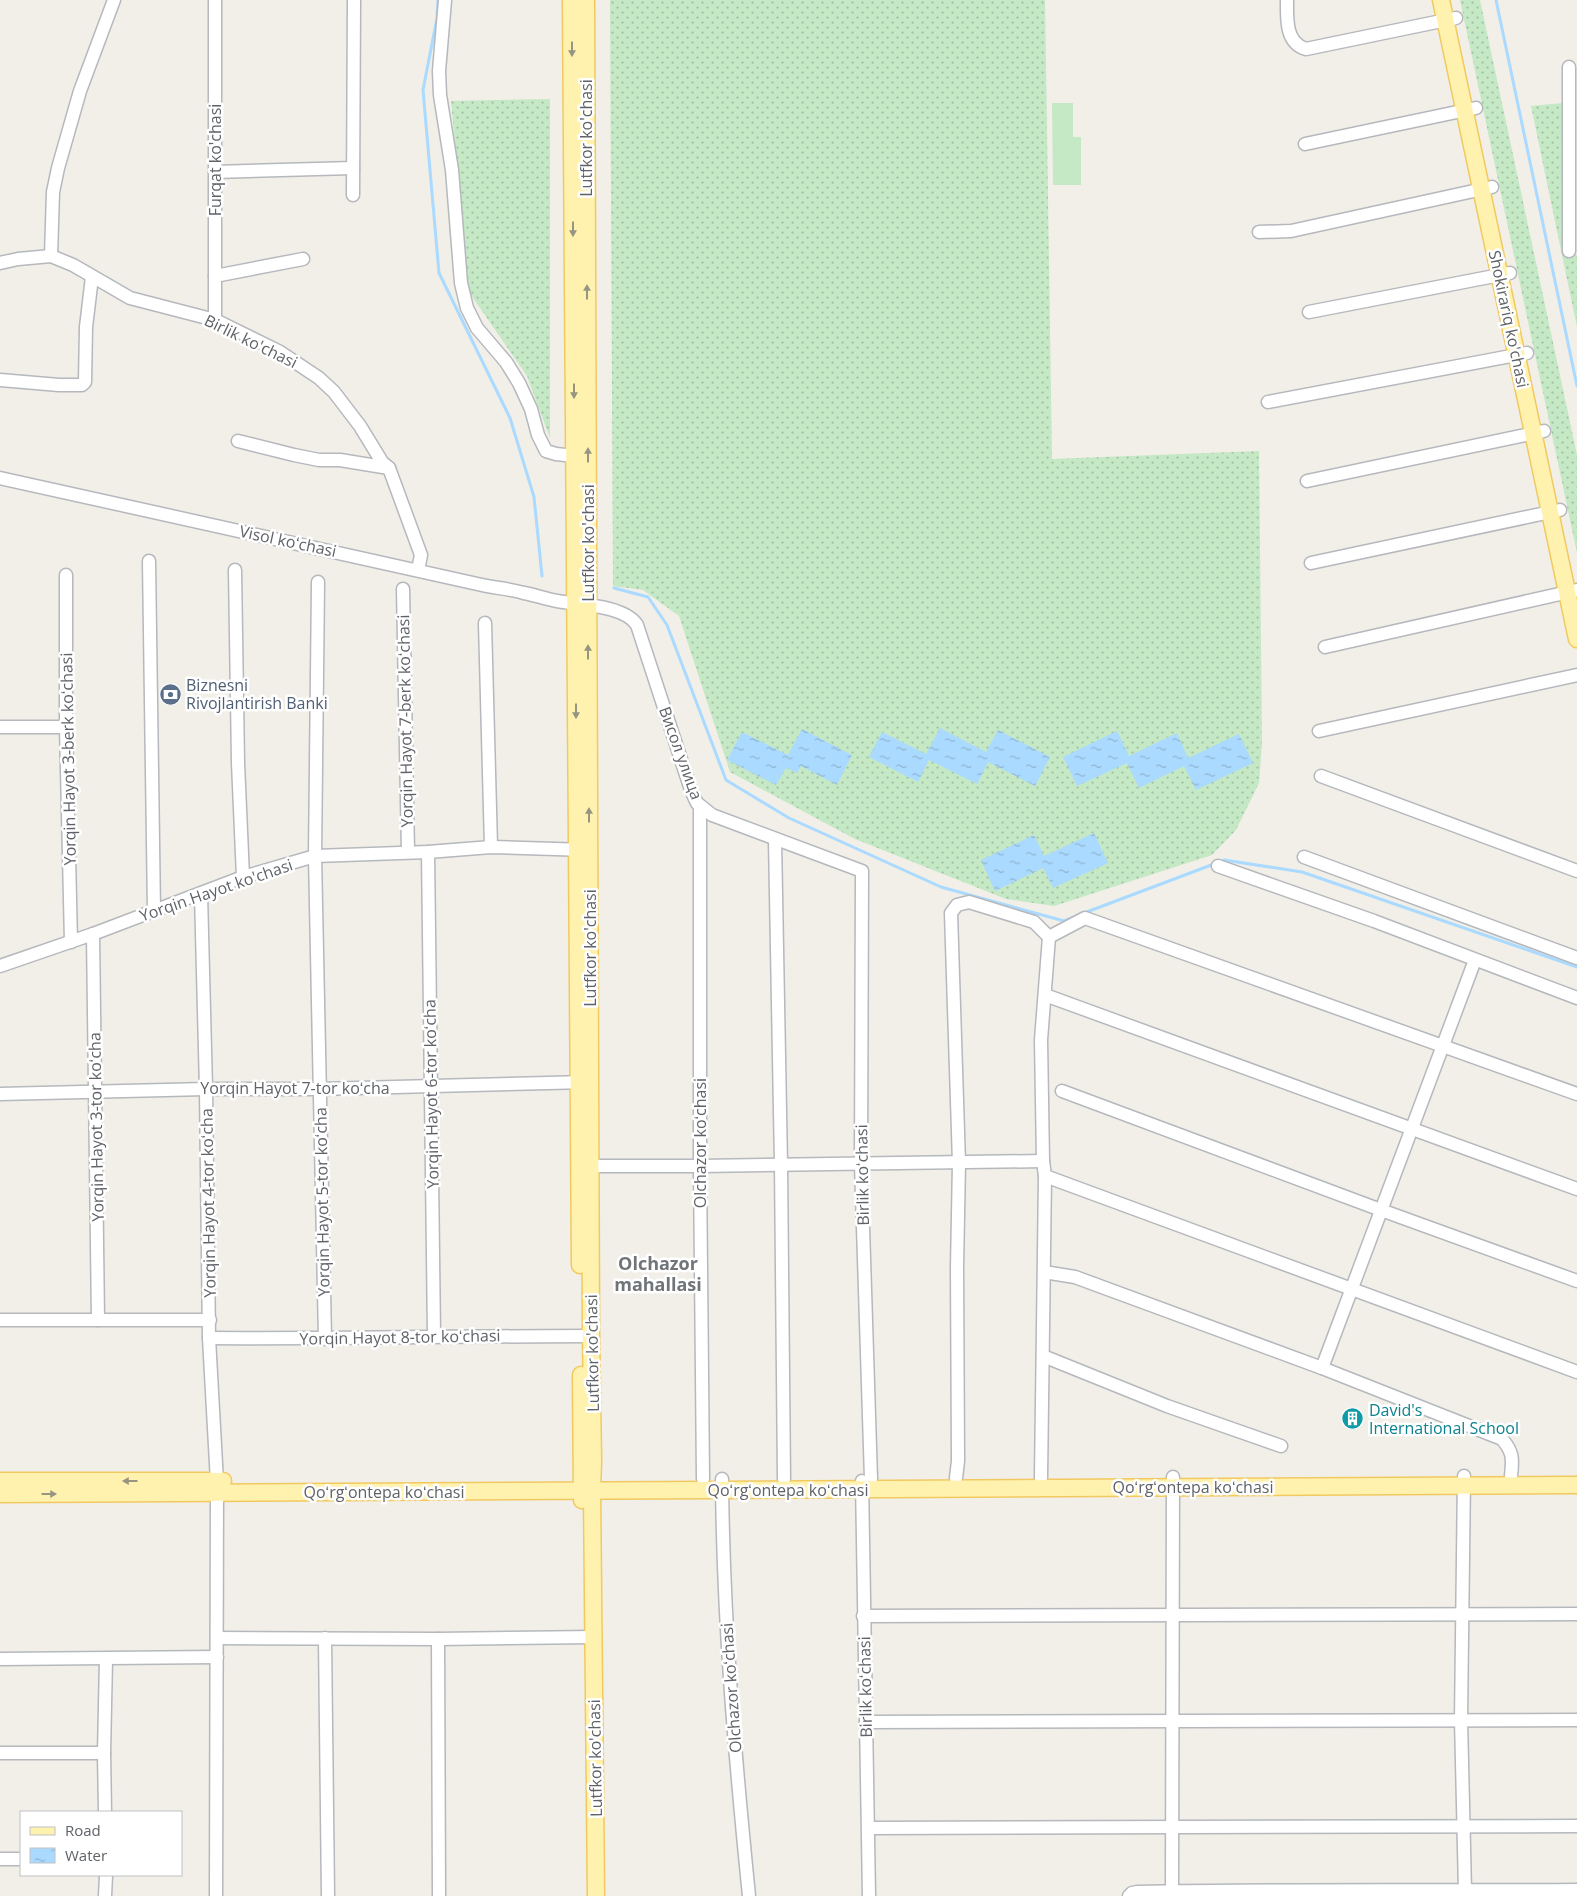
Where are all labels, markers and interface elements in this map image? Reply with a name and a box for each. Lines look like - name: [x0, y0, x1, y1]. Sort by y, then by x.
- one-way arrow: [568, 41, 576, 57]
- street label: Lutfkor ko'chasi: [575, 79, 597, 197]
- street label: Furqat ko'chasi: [204, 104, 226, 216]
- one-way arrow: [569, 221, 577, 237]
- street label: Shokirariq ko'chasi: [1484, 248, 1534, 390]
- one-way arrow: [583, 284, 591, 300]
- street label: Birlik ko'chasi: [201, 309, 301, 373]
- one-way arrow: [570, 383, 578, 399]
- one-way arrow: [584, 447, 592, 463]
- street label: Lutfkor ko'chasi: [577, 484, 599, 602]
- street label: Visol koʻchasi: [237, 520, 339, 562]
- street label: Yorqin Hayot 7-berk koʻchasi: [392, 614, 418, 828]
- one-way arrow: [584, 644, 592, 660]
- street label: Yorqin Hayot 3-berk koʻchasi: [55, 652, 81, 866]
- place label: Biznesni Rivojlantirish Banki: [186, 674, 328, 714]
- bank icon: Biznesni Rivojlantirish Banki: [158, 682, 182, 706]
- one-way arrow: [572, 703, 580, 719]
- street label: Висол улица: [654, 703, 708, 803]
- one-way arrow: [585, 807, 593, 823]
- street label: Yorqin Hayot ko'chasi: [136, 853, 296, 927]
- street label: Lutfkor ko'chasi: [579, 889, 601, 1007]
- street label: Yorqin Hayot 6-tor koʻcha: [418, 999, 444, 1189]
- street label: Yorqin Hayot 3-tor koʻcha: [83, 1032, 109, 1222]
- street label: Yorqin Hayot 7-tor koʻcha: [200, 1077, 390, 1099]
- street label: Olchazor koʻchasi: [689, 1078, 711, 1208]
- street label: Yorqin Hayot 5-tor koʻcha: [309, 1107, 335, 1297]
- street label: Yorqin Hayot 4-tor koʻcha: [195, 1108, 221, 1298]
- street label: Birlik koʻchasi: [850, 1124, 874, 1226]
- district label: Olchazor mahallasi: [614, 1251, 702, 1296]
- street label: Lutfkor ko'chasi: [580, 1294, 604, 1412]
- street label: Yorqin Hayot 8-tor koʻchasi: [299, 1324, 501, 1350]
- place label: David's International School: [1369, 1399, 1519, 1439]
- building icon: David's International School: [1341, 1407, 1365, 1431]
- street label: Qoʻrgʻontepa koʻchasi: [1113, 1476, 1273, 1498]
- one-way arrow: [122, 1477, 138, 1485]
- street label: Qoʻrgʻontepa koʻchasi: [708, 1479, 868, 1501]
- street label: Qoʻrgʻontepa koʻchasi: [304, 1481, 464, 1503]
- one-way arrow: [41, 1490, 57, 1498]
- street label: Olchazor koʻchasi: [715, 1622, 747, 1754]
- street label: Birlik koʻchasi: [853, 1636, 877, 1738]
- street label: Lutfkor ko'chasi: [583, 1699, 607, 1817]
- legend: [20, 1811, 182, 1876]
- text: Road: [65, 1820, 101, 1840]
- text: Water: [65, 1845, 107, 1865]

